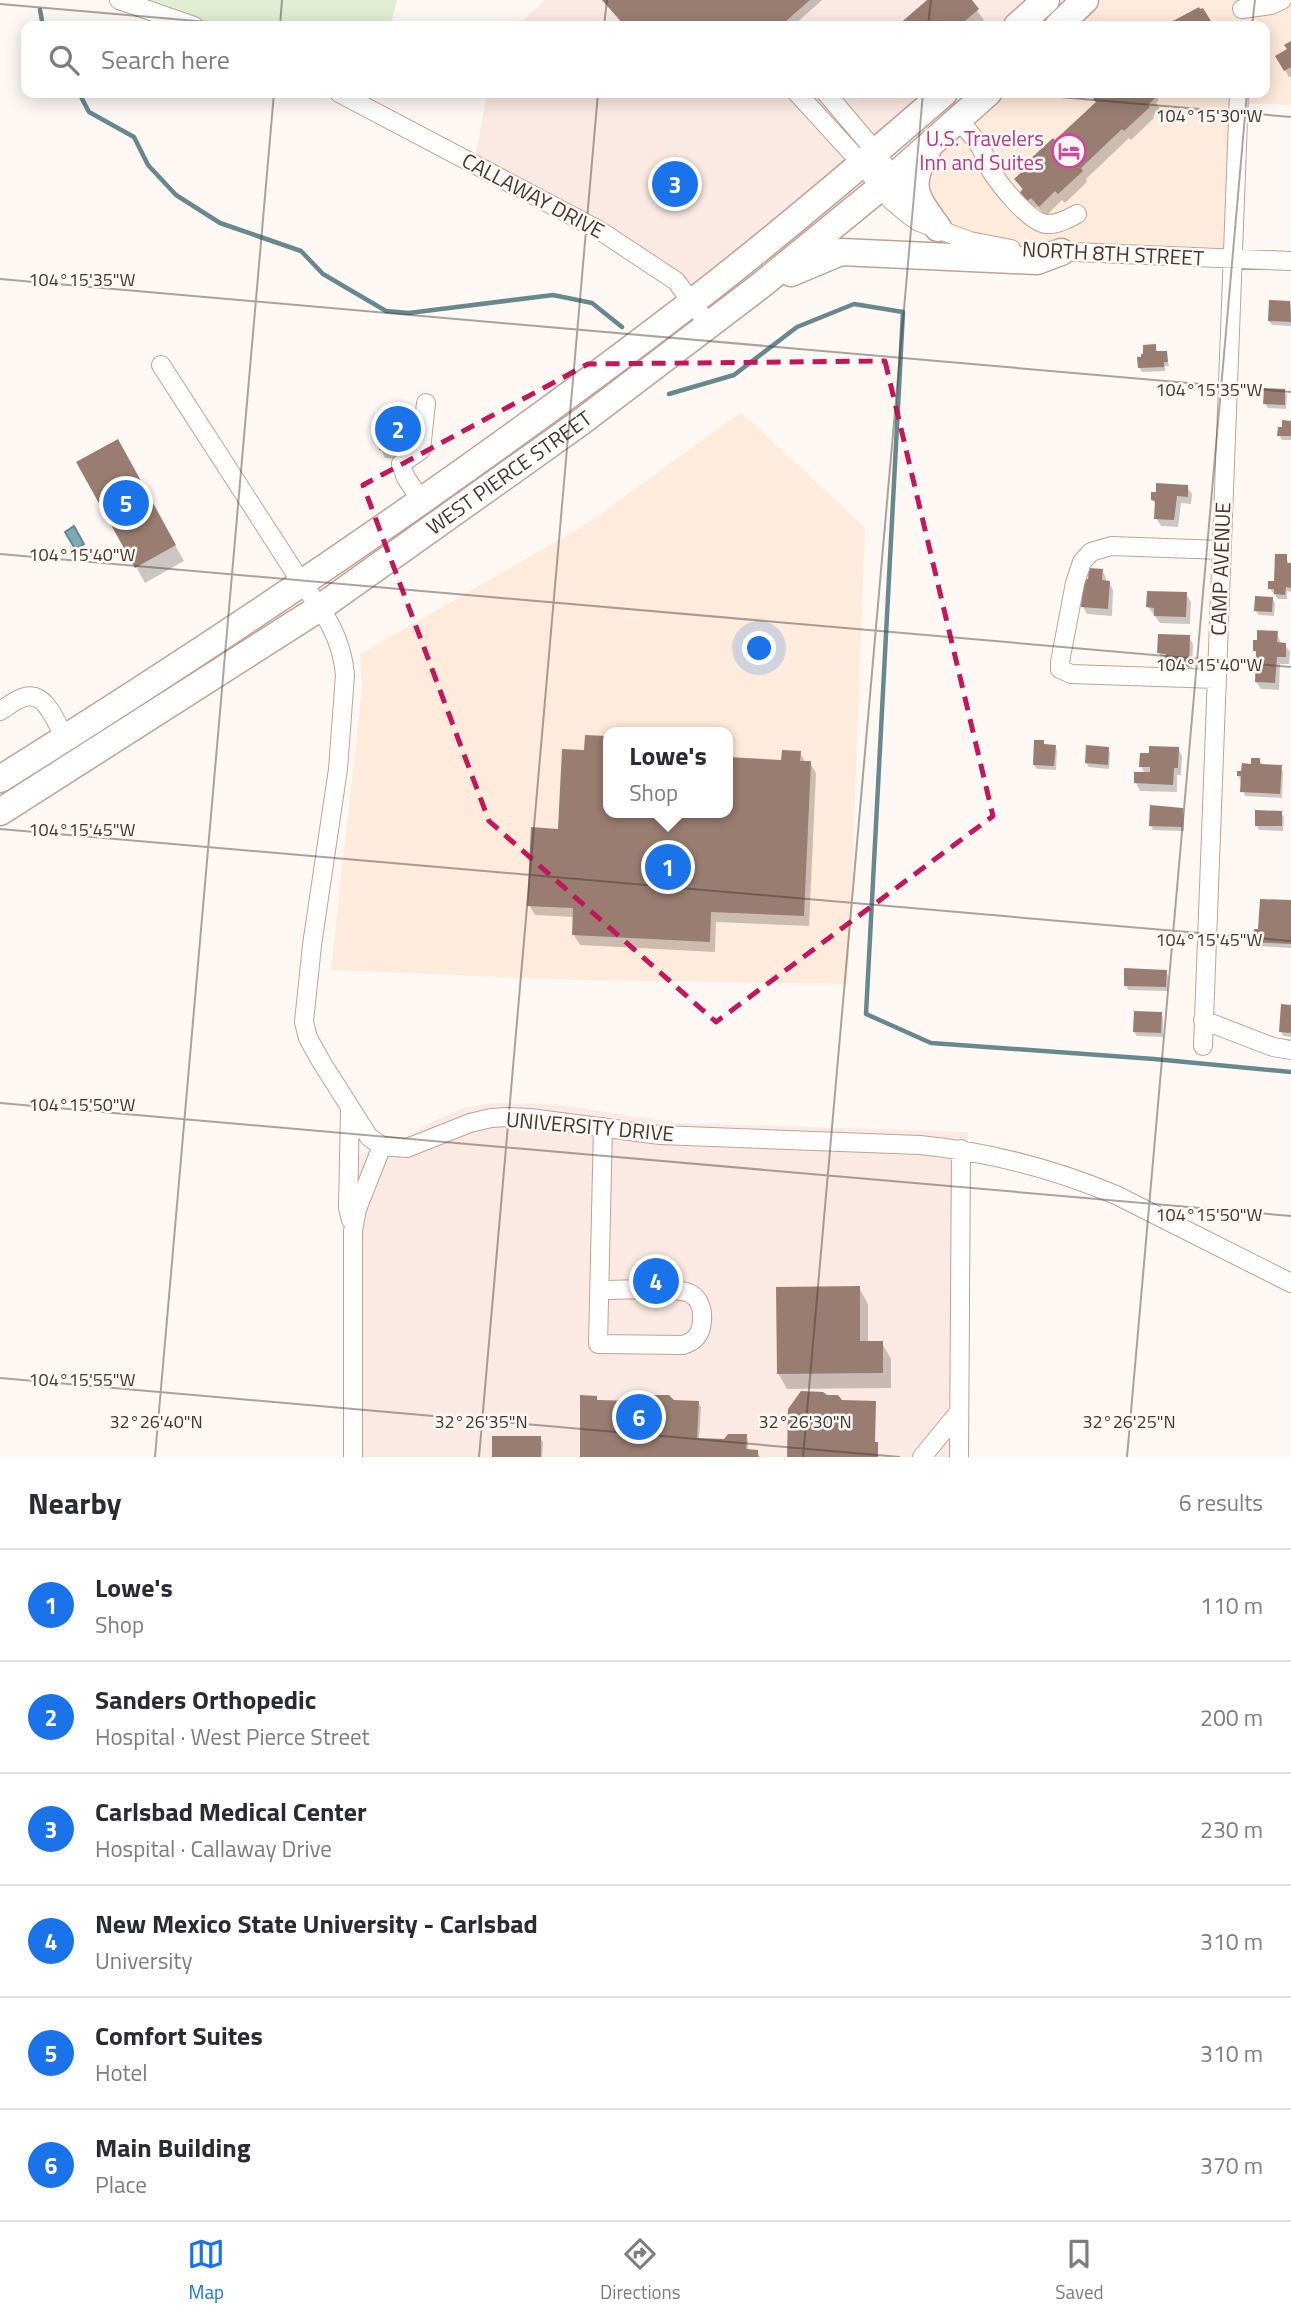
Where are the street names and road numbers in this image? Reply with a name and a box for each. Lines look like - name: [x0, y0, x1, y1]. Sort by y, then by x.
- street label: CALLAWAY DRIVE: [457, 144, 610, 246]
- street label: NORTH 8TH STREET: [1021, 232, 1205, 274]
- street label: WEST PIERCE STREET: [419, 402, 598, 542]
- street label: CAMP AVENUE: [1202, 502, 1238, 636]
- street label: UNIVERSITY DRIVE: [505, 1103, 675, 1149]

